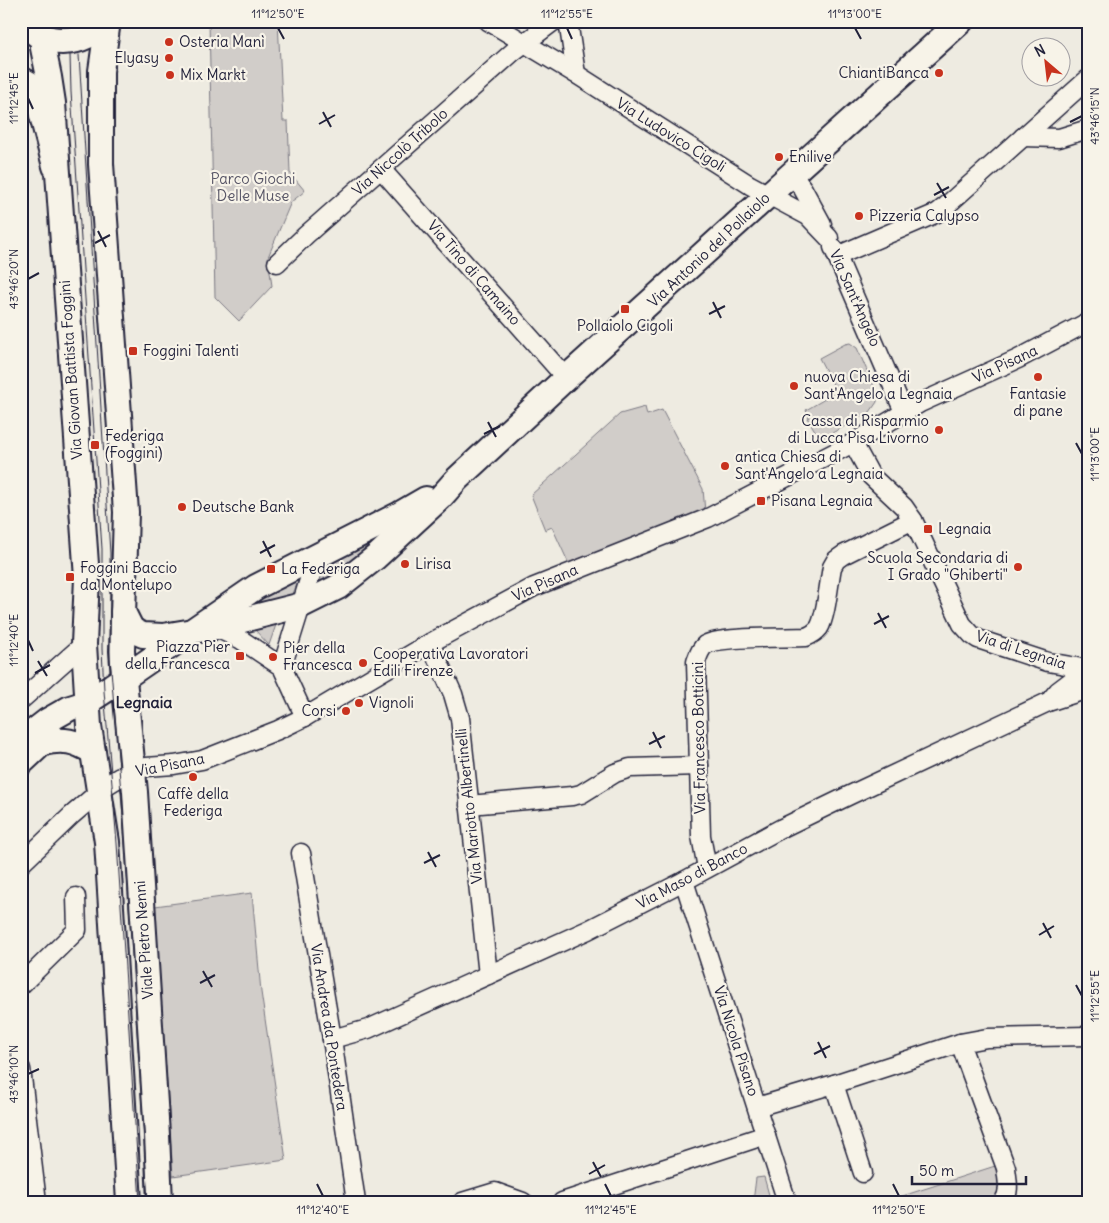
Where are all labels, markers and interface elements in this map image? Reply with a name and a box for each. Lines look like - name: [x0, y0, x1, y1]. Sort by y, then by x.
- text: 11°12'50"E: [251, 6, 305, 21]
- text: 11°12'55"E: [541, 6, 593, 21]
- text: 11°13'00"E: [828, 6, 882, 21]
- place label: Osteria Manì: [179, 32, 265, 51]
- marker: Osteria Manì: [163, 36, 175, 48]
- north arrow: [1022, 38, 1072, 88]
- text: N: [1031, 40, 1048, 61]
- place label: Elyasy: [114, 48, 159, 67]
- marker: Elyasy: [163, 52, 175, 64]
- place label: ChiantiBanca: [838, 63, 929, 82]
- place label: Mix Markt: [180, 65, 246, 84]
- marker: ChiantiBanca: [933, 67, 945, 79]
- marker: Mix Markt: [164, 69, 176, 81]
- text: 11°12'45"E: [6, 72, 21, 124]
- text: 43°46'15"N: [1087, 87, 1102, 145]
- street label: Via Ludovico Cigoli: [613, 93, 730, 176]
- street label: Via Niccolò Tribolo: [348, 104, 451, 200]
- place label: Enilive: [789, 147, 832, 166]
- marker: Enilive: [773, 151, 785, 163]
- park label: Parco Giochi Delle Muse: [211, 169, 295, 205]
- street label: Via Antonio del Pollaiolo: [644, 188, 774, 311]
- place label: Pizzeria Calypso: [869, 206, 979, 225]
- marker: Pizzeria Calypso: [853, 210, 865, 222]
- street label: Via Tino di Camaino: [424, 216, 525, 329]
- street label: Via Sant'Angelo: [826, 246, 885, 349]
- text: 43°46'20"N: [6, 249, 21, 309]
- street label: Via Giovan Battista Foggini: [55, 280, 86, 460]
- marker: Pollaiolo Cigoli: [619, 303, 631, 315]
- place label: Pollaiolo Cigoli: [577, 316, 673, 335]
- street label: Via Pisana: [969, 340, 1041, 387]
- place label: Foggini Talenti: [143, 341, 239, 360]
- marker: Foggini Talenti: [127, 345, 139, 357]
- place label: nuova Chiesa di Sant'Angelo a Legnaia: [804, 367, 953, 403]
- marker: Fantasie di pane: [1032, 371, 1044, 383]
- marker: nuova Chiesa di Sant'Angelo a Legnaia: [788, 380, 800, 392]
- place label: Fantasie di pane: [1010, 384, 1066, 420]
- place label: Cassa di Risparmio di Lucca Pisa Livorno: [788, 411, 929, 447]
- marker: Cassa di Risparmio di Lucca Pisa Livorno: [933, 424, 945, 436]
- place label: Federiga (Foggini): [105, 426, 164, 462]
- text: 11°13'00"E: [1087, 427, 1102, 481]
- marker: Federiga (Foggini): [89, 439, 101, 451]
- place label: antica Chiesa di Sant'Angelo a Legnaia: [735, 447, 884, 483]
- marker: antica Chiesa di Sant'Angelo a Legnaia: [719, 460, 731, 472]
- place label: Pisana Legnaia: [771, 491, 873, 510]
- marker: Pisana Legnaia: [755, 495, 767, 507]
- place label: Deutsche Bank: [192, 497, 294, 516]
- marker: Deutsche Bank: [176, 501, 188, 513]
- place label: Legnaia: [938, 519, 992, 538]
- marker: Legnaia: [922, 523, 934, 535]
- place label: Scuola Secondaria di I Grado "Ghiberti": [867, 548, 1008, 584]
- place label: Lirisa: [415, 554, 452, 573]
- place label: Foggini Baccio da Montelupo: [80, 558, 177, 594]
- marker: Lirisa: [399, 558, 411, 570]
- place label: La Federiga: [281, 559, 361, 578]
- street label: Via Pisana: [509, 559, 581, 605]
- marker: Scuola Secondaria di I Grado "Ghiberti": [1012, 561, 1024, 573]
- marker: La Federiga: [265, 563, 277, 575]
- marker: Foggini Baccio da Montelupo: [64, 571, 76, 583]
- text: 11°12'40"E: [6, 614, 21, 666]
- street label: Via di Legnaia: [974, 626, 1069, 673]
- place label: Piazza Pier della Francesca: [125, 637, 230, 673]
- place label: Pier della Francesca: [283, 638, 353, 674]
- place label: Cooperativa Lavoratori Edili Firenze: [373, 644, 528, 680]
- marker: Piazza Pier della Francesca: [234, 650, 246, 662]
- marker: Pier della Francesca: [267, 651, 279, 663]
- marker: Cooperativa Lavoratori Edili Firenze: [357, 657, 369, 669]
- street label: Via Francesco Botticini: [688, 662, 709, 814]
- district label: Legnaia: [116, 692, 172, 713]
- place label: Vignoli: [369, 693, 414, 712]
- marker: Vignoli: [353, 697, 365, 709]
- place label: Corsi: [302, 701, 336, 720]
- marker: Corsi: [340, 705, 352, 717]
- street label: Via Mariotto Albertinelli: [451, 727, 486, 885]
- street label: Via Pisana: [134, 748, 206, 781]
- marker: Caffè della Federiga: [187, 771, 199, 783]
- place label: Caffè della Federiga: [157, 784, 229, 820]
- street label: Via Maso di Banco: [633, 838, 751, 913]
- street label: Viale Pietro Nenni: [130, 880, 157, 1000]
- street label: Via Andrea da Pontedera: [307, 942, 352, 1112]
- text: 11°12'55"E: [1087, 970, 1102, 1022]
- street label: Via Nicola Pisano: [710, 983, 763, 1098]
- text: 43°46'10"N: [6, 1045, 21, 1103]
- scale bar: [912, 1153, 1025, 1185]
- text: 50 m: [919, 1161, 954, 1180]
- text: 11°12'40"E: [297, 1202, 349, 1217]
- text: 11°12'45"E: [585, 1202, 637, 1217]
- text: 11°12'50"E: [872, 1202, 926, 1217]

